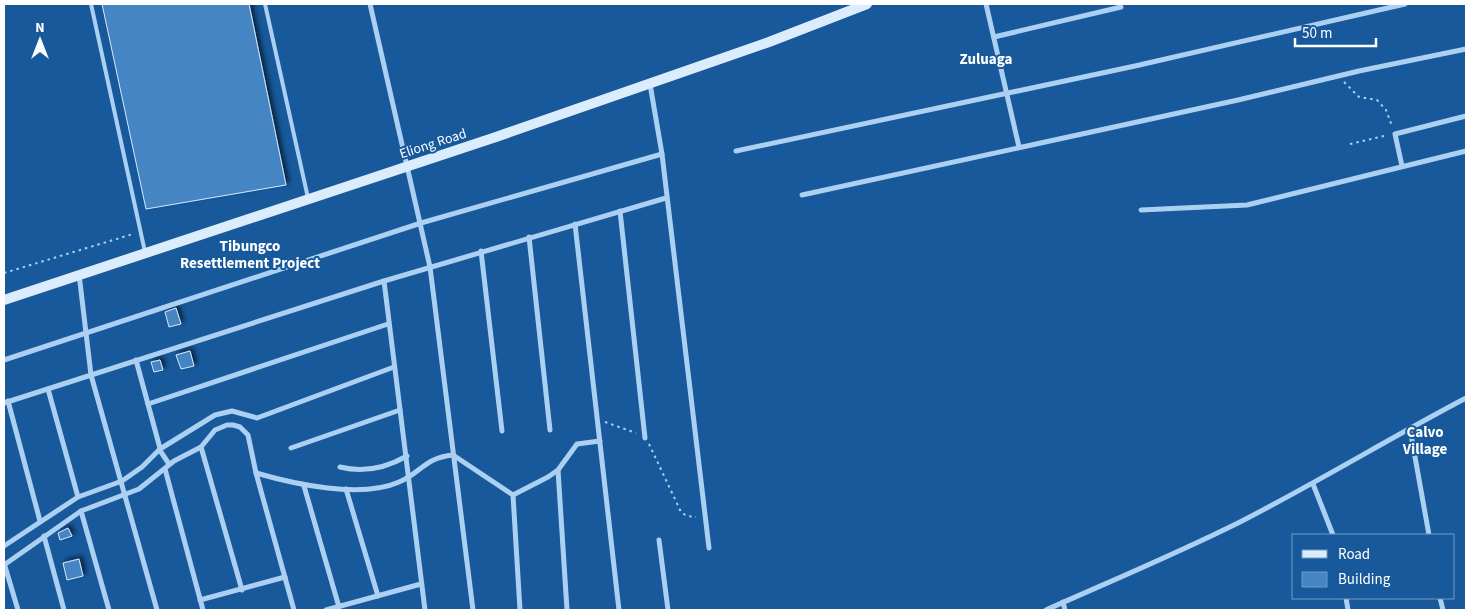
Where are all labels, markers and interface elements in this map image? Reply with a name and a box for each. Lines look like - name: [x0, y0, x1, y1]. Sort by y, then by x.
- north arrow: [15, 15, 65, 65]
- scale bar: [1295, 15, 1376, 47]
- text: N: [35, 18, 45, 38]
- text: 50 m: [1302, 23, 1332, 44]
- district label: Zuluaga: [960, 49, 1012, 70]
- street label: Eliong Road: [397, 124, 469, 164]
- district label: Tibungco Resettlement Project: [180, 236, 320, 274]
- district label: Calvo Village: [1402, 422, 1447, 460]
- legend: [1292, 534, 1455, 599]
- text: Road: [1338, 544, 1370, 565]
- text: Building: [1338, 569, 1391, 590]

